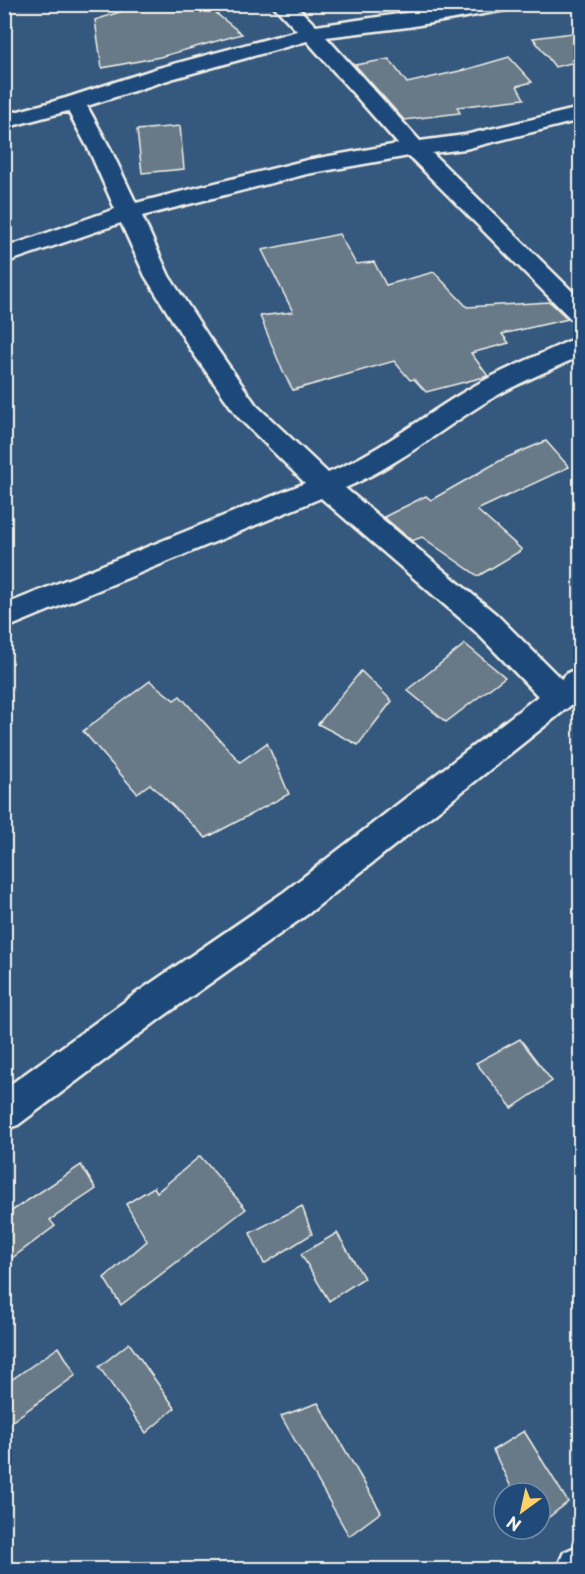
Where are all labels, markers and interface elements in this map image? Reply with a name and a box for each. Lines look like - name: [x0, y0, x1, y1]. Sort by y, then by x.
- north arrow: [492, 1481, 552, 1541]
- text: N: [501, 1511, 525, 1538]

